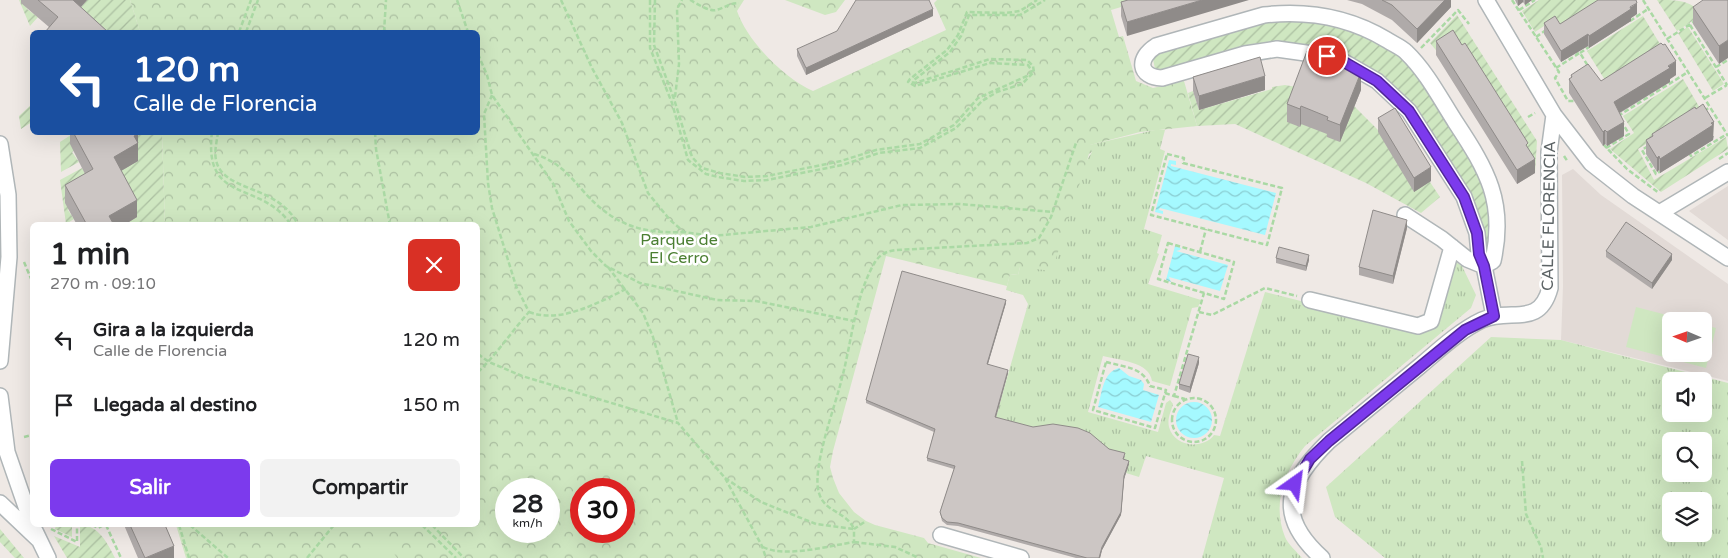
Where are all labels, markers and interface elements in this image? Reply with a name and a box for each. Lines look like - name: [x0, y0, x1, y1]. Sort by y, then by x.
- pin: [1306, 35, 1348, 77]
- icon: arrive: [1313, 42, 1341, 70]
- text: 120 m: [133, 49, 240, 91]
- icon: left: [50, 50, 115, 115]
- text: Calle de Florencia: [133, 91, 317, 117]
- street label: CALLE FLORENCIA: [1538, 141, 1560, 291]
- park label: Parque de El Cerro: [640, 230, 718, 268]
- text: 1 min: [50, 236, 130, 273]
- button: close: [408, 239, 460, 291]
- text: 270 m · 09:10: [50, 274, 156, 294]
- north arrow: [1662, 312, 1712, 362]
- map controls: [1662, 312, 1712, 542]
- text: Gira a la izquierda: [93, 319, 254, 341]
- icon: left: [50, 326, 78, 354]
- text: 120 m: [402, 329, 460, 351]
- text: Calle de Florencia: [93, 341, 227, 361]
- button: sound: [1662, 372, 1712, 422]
- icon: arrive: [50, 391, 78, 419]
- text: Llegada al destino: [93, 394, 257, 416]
- text: 150 m: [402, 394, 460, 416]
- button: search: [1662, 432, 1712, 482]
- position arrow: [1268, 457, 1320, 509]
- button: Salir: [50, 459, 250, 517]
- button: Compartir: [260, 459, 460, 517]
- speed limit sign: 30: [570, 478, 635, 543]
- text: 28: [512, 489, 543, 519]
- button: layers: [1662, 492, 1712, 542]
- text: km/h: [512, 516, 543, 530]

